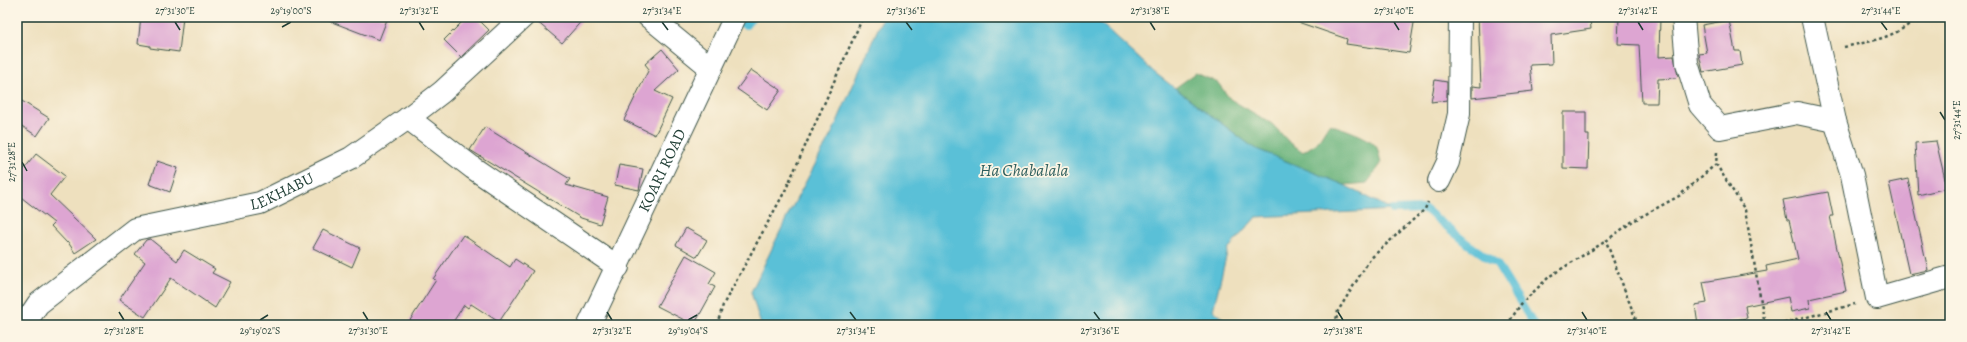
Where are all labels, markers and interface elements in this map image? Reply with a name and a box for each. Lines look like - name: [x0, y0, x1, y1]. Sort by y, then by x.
- text: 27°31'30"E: [155, 4, 195, 17]
- text: 29°19'00"S: [271, 4, 312, 17]
- text: 27°31'32"E: [399, 4, 439, 17]
- text: 27°31'34"E: [643, 4, 682, 17]
- text: 27°31'36"E: [887, 4, 926, 17]
- text: 27°31'38"E: [1130, 4, 1170, 17]
- text: 27°31'40"E: [1374, 4, 1414, 17]
- text: 27°31'42"E: [1618, 4, 1658, 17]
- text: 27°31'44"E: [1861, 4, 1901, 17]
- text: 27°31'44"E: [1950, 100, 1963, 140]
- street label: KOARI ROAD: [633, 125, 691, 216]
- text: 27°31'28"E: [5, 142, 18, 182]
- water label: Ha Chabalala: [980, 159, 1069, 182]
- street label: LEKHABU: [248, 167, 318, 216]
- text: 27°31'28"E: [104, 324, 144, 337]
- text: 29°19'02"S: [240, 324, 280, 337]
- text: 27°31'30"E: [348, 324, 388, 337]
- text: 27°31'32"E: [592, 324, 632, 337]
- text: 29°19'04"S: [668, 324, 708, 337]
- text: 27°31'34"E: [837, 324, 876, 337]
- text: 27°31'36"E: [1081, 324, 1120, 337]
- text: 27°31'38"E: [1323, 324, 1363, 337]
- text: 27°31'40"E: [1567, 324, 1607, 337]
- text: 27°31'42"E: [1811, 324, 1851, 337]

